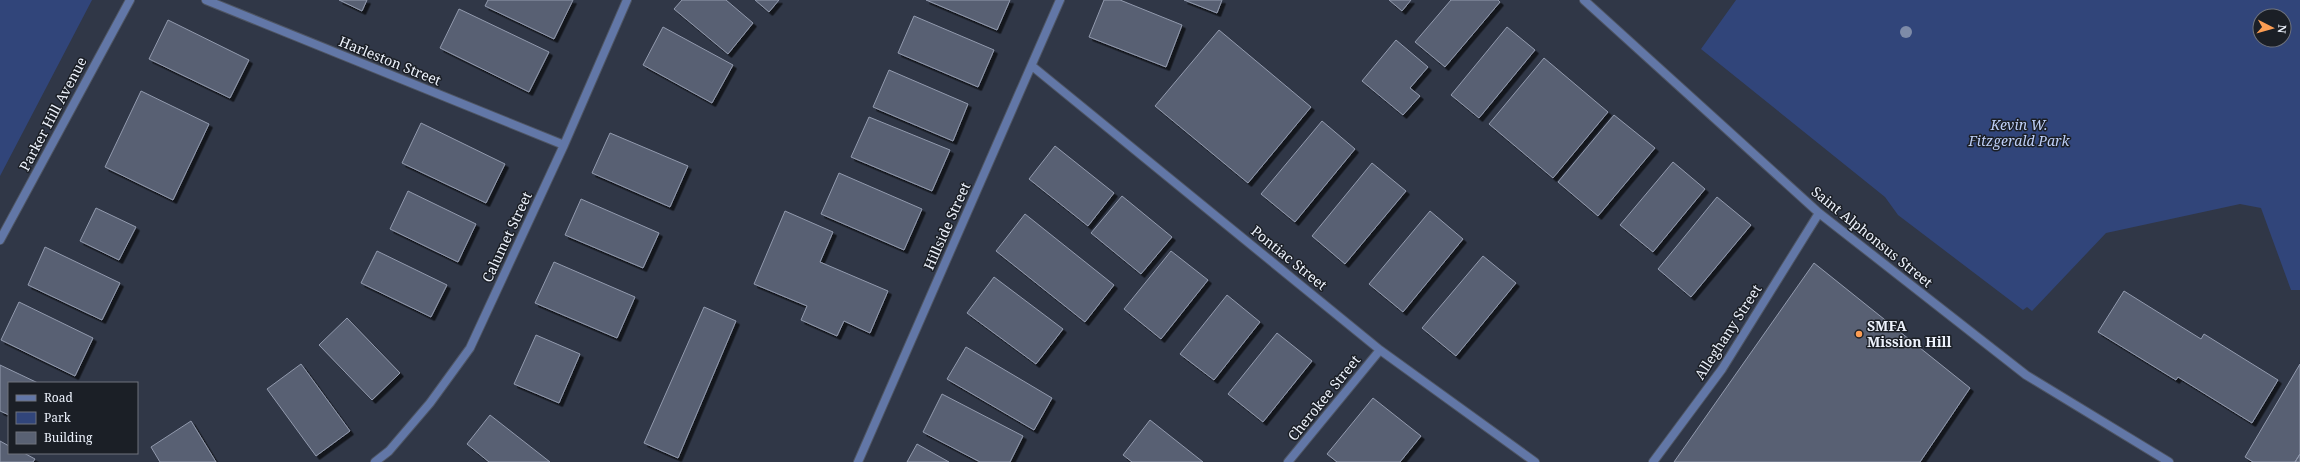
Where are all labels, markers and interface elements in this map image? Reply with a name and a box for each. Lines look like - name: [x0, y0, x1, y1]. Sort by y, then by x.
- north arrow: [2252, 8, 2292, 48]
- text: N: [2274, 24, 2290, 35]
- street label: Harleston Street: [336, 31, 444, 90]
- street label: Parker Hill Avenue: [14, 53, 91, 174]
- park label: Kevin W. Fitzgerald Park: [1967, 115, 2071, 150]
- street label: Hillside Street: [919, 179, 974, 273]
- street label: Saint Alphonsus Street: [1808, 182, 1937, 291]
- street label: Calumet Street: [477, 188, 536, 285]
- street label: Pontiac Street: [1247, 221, 1331, 294]
- street label: Alleghany Street: [1690, 281, 1765, 383]
- place label: SMFA Mission Hill: [1867, 316, 1952, 351]
- marker: SMFA Mission Hill: [1854, 329, 1864, 339]
- street label: Cherokee Street: [1283, 351, 1364, 445]
- legend: [8, 382, 138, 454]
- text: Road: [44, 389, 74, 406]
- text: Park: [44, 409, 72, 426]
- text: Building: [44, 429, 93, 446]

